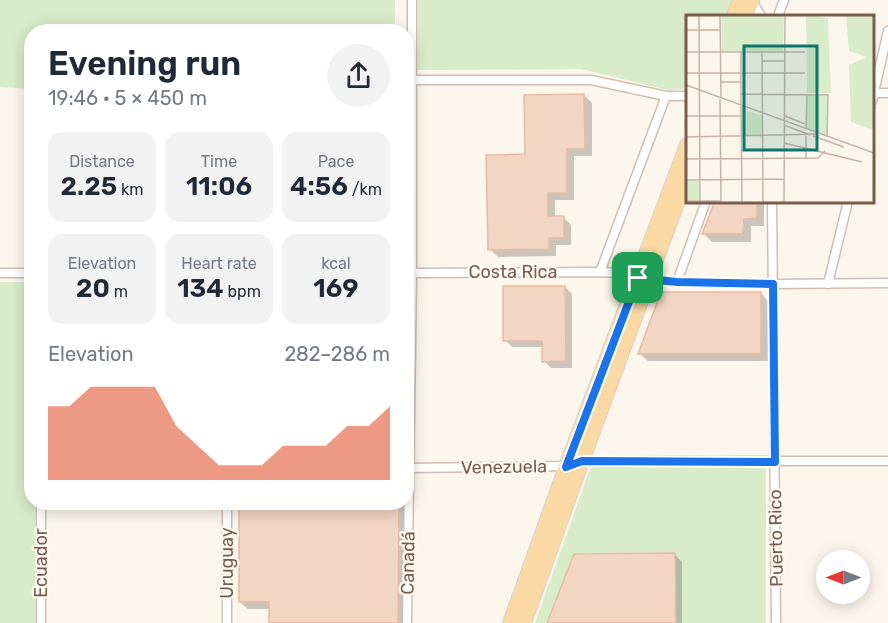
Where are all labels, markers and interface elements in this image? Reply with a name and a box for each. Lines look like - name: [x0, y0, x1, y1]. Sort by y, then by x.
- inset map: [686, 15, 873, 202]
- text: Evening run: [48, 44, 241, 83]
- button: share: [327, 44, 390, 107]
- text: 19:46 · 5 × 450 m: [48, 86, 207, 110]
- text: Distance: [69, 152, 135, 171]
- text: Time: [201, 152, 237, 171]
- text: Pace: [318, 152, 354, 171]
- text: 2.25: [61, 171, 117, 202]
- text: 11:06: [186, 171, 252, 202]
- text: 4:56: [290, 171, 348, 202]
- text: km: [117, 180, 143, 199]
- text: /km: [348, 180, 382, 199]
- pin: [612, 252, 663, 303]
- text: Elevation: [68, 254, 136, 273]
- text: Heart rate: [181, 254, 257, 273]
- text: kcal: [321, 254, 351, 273]
- street label: Costa Rica: [469, 261, 557, 283]
- icon: arrive: [621, 261, 654, 294]
- text: 20: [76, 273, 110, 304]
- text: 134: [177, 273, 224, 304]
- text: 169: [313, 273, 359, 304]
- text: m: [110, 282, 128, 301]
- text: bpm: [224, 282, 261, 301]
- text: Elevation: [48, 342, 134, 366]
- text: 282–286 m: [284, 342, 390, 366]
- street label: Venezuela: [461, 455, 547, 479]
- street label: Puerto Rico: [764, 489, 788, 587]
- street label: Uruguay: [216, 527, 238, 599]
- street label: Ecuador: [30, 528, 52, 598]
- street label: Canadá: [396, 531, 420, 595]
- north arrow: [816, 550, 870, 604]
- map controls: [816, 550, 870, 604]

